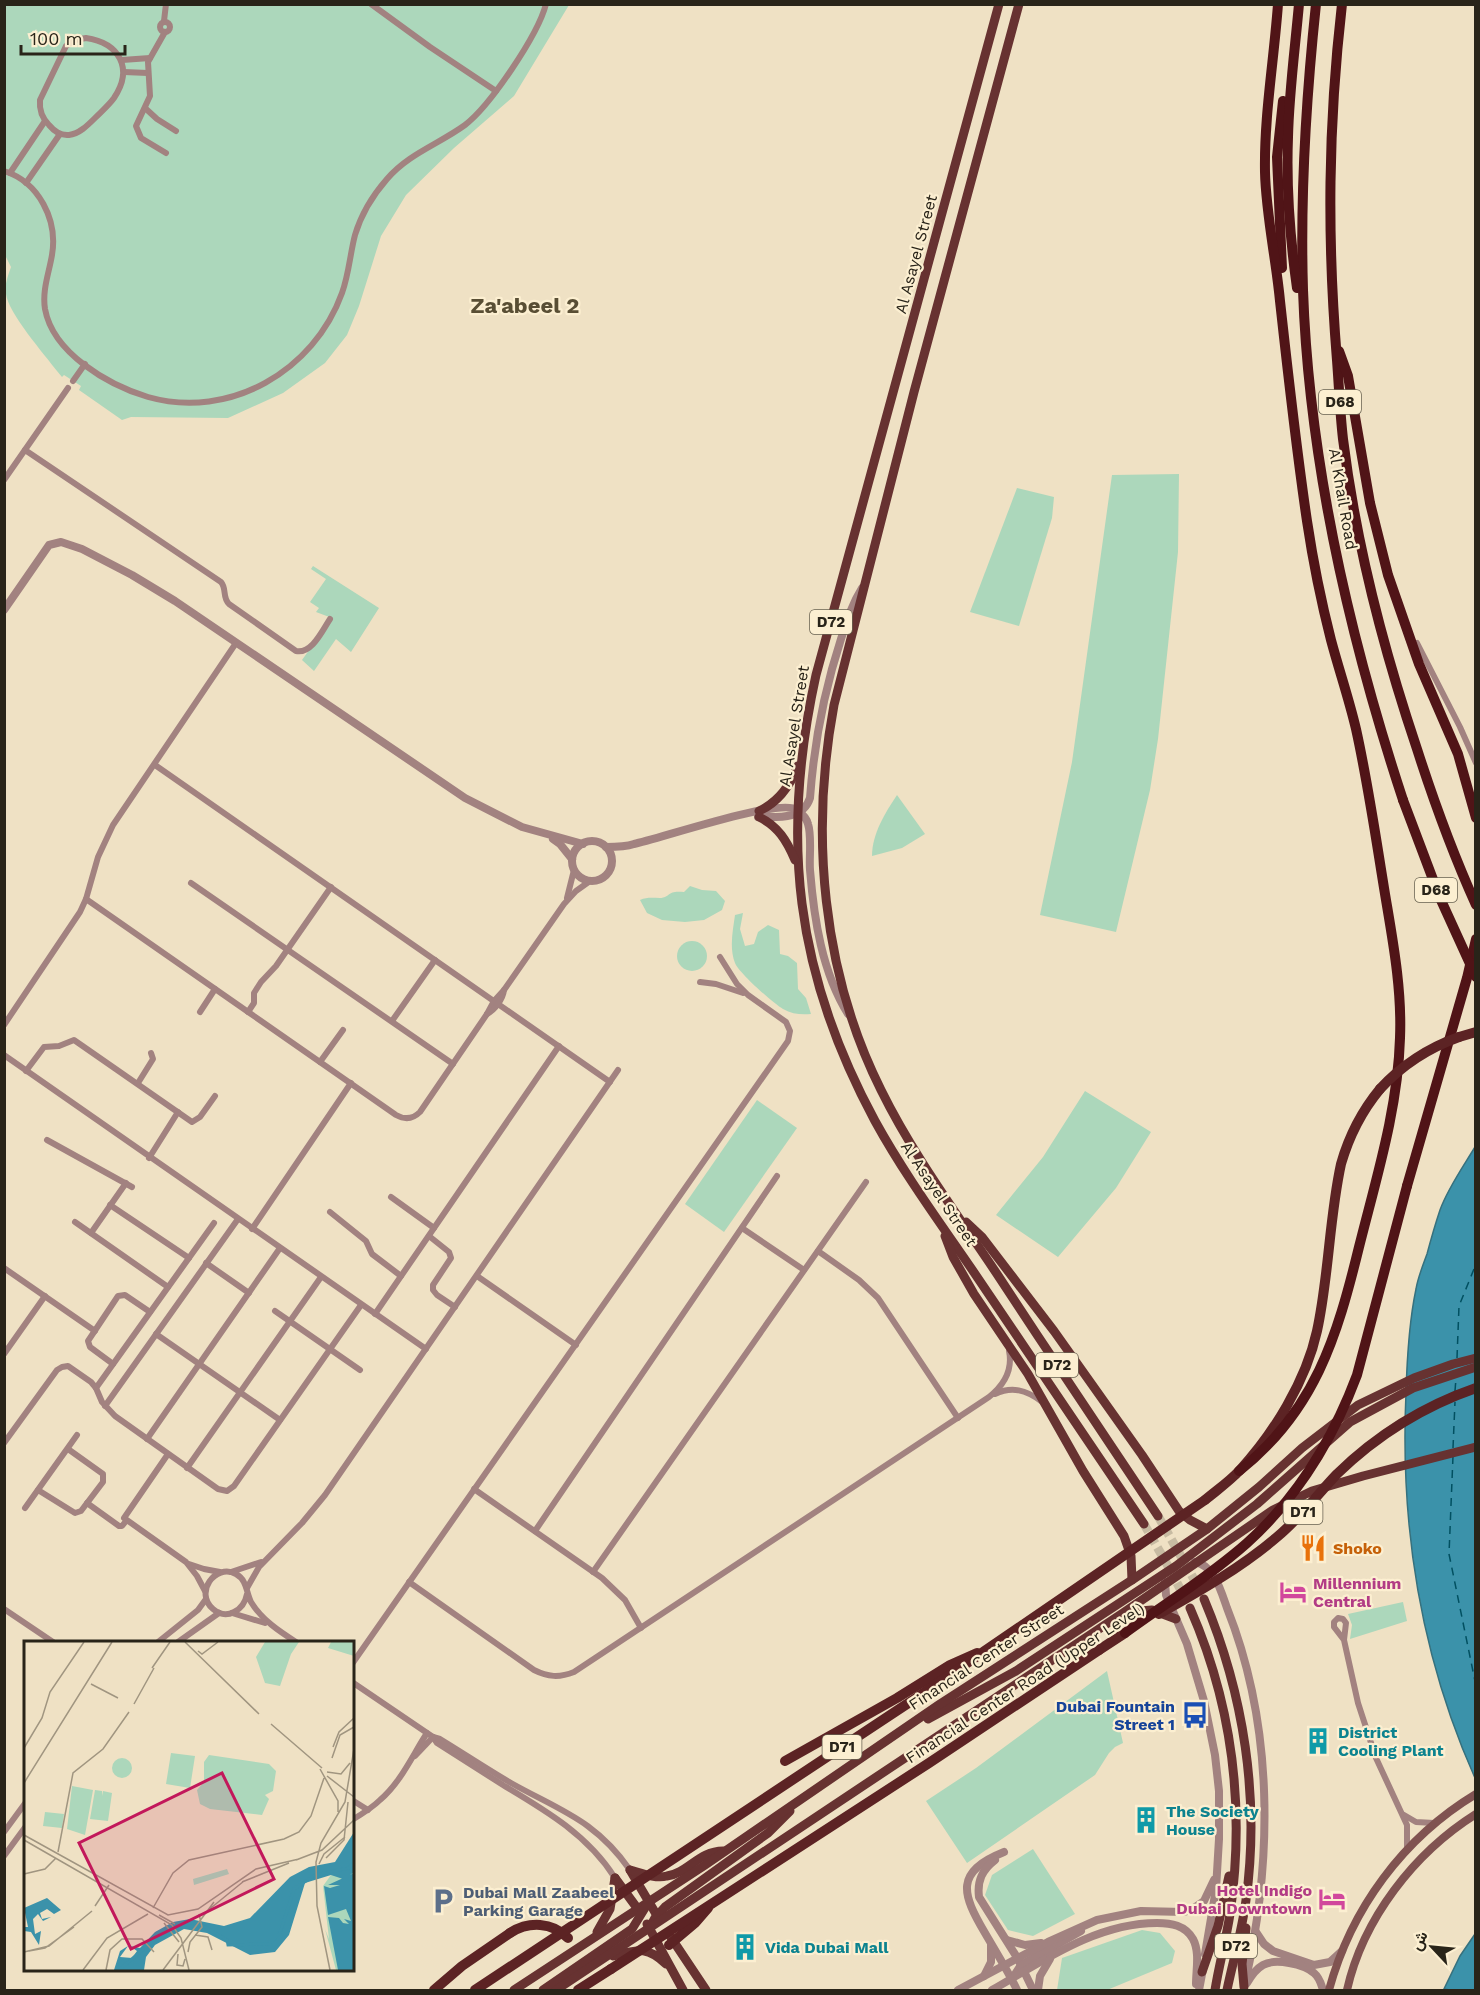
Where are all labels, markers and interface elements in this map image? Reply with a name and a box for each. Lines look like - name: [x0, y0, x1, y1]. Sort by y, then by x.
- scale bar: [21, 18, 124, 56]
- text: 100 m: [30, 28, 83, 49]
- street label: Al Asayel Street: [891, 192, 941, 316]
- district label: Za'abeel 2: [471, 293, 579, 318]
- road number: D68: [1319, 390, 1361, 414]
- street label: Al Khail Road: [1325, 447, 1361, 551]
- road number: D72: [810, 610, 852, 634]
- street label: Al Asayel Street: [775, 664, 813, 788]
- road number: D68: [1415, 878, 1457, 902]
- street label: Al Asayel Street: [897, 1138, 981, 1250]
- road number: D72: [1036, 1353, 1078, 1377]
- road number: D71: [1284, 1500, 1322, 1524]
- restaurant icon: Shoko: [1298, 1533, 1328, 1563]
- place label: Shoko: [1333, 1539, 1382, 1558]
- place label: Millennium Central: [1313, 1574, 1401, 1611]
- hotel icon: Millennium Central: [1278, 1577, 1308, 1607]
- street label: Financial Center Road (Upper Level): [902, 1599, 1148, 1767]
- street label: Financial Center Street: [905, 1600, 1067, 1714]
- inset map: [24, 1641, 354, 1971]
- place label: Dubai Fountain Street 1: [1056, 1697, 1175, 1734]
- bus stop icon: Dubai Fountain Street 1: [1180, 1700, 1210, 1730]
- place label: District Cooling Plant: [1338, 1723, 1444, 1760]
- building icon: District Cooling Plant: [1303, 1726, 1333, 1756]
- road number: D71: [822, 1735, 862, 1759]
- place label: The Society House: [1166, 1802, 1260, 1839]
- building icon: The Society House: [1131, 1805, 1161, 1835]
- place label: Hotel Indigo Dubai Downtown: [1176, 1881, 1312, 1918]
- place label: Dubai Mall Zaabeel Parking Garage: [463, 1883, 615, 1920]
- hotel icon: Hotel Indigo Dubai Downtown: [1317, 1884, 1347, 1914]
- parking icon: Dubai Mall Zaabeel Parking Garage: [428, 1886, 458, 1916]
- north arrow: [1402, 1917, 1462, 1977]
- text: ش: [1406, 1928, 1432, 1953]
- building icon: Vida Dubai Mall: [730, 1932, 760, 1962]
- road number: D72: [1215, 1934, 1257, 1958]
- place label: Vida Dubai Mall: [765, 1938, 889, 1957]

